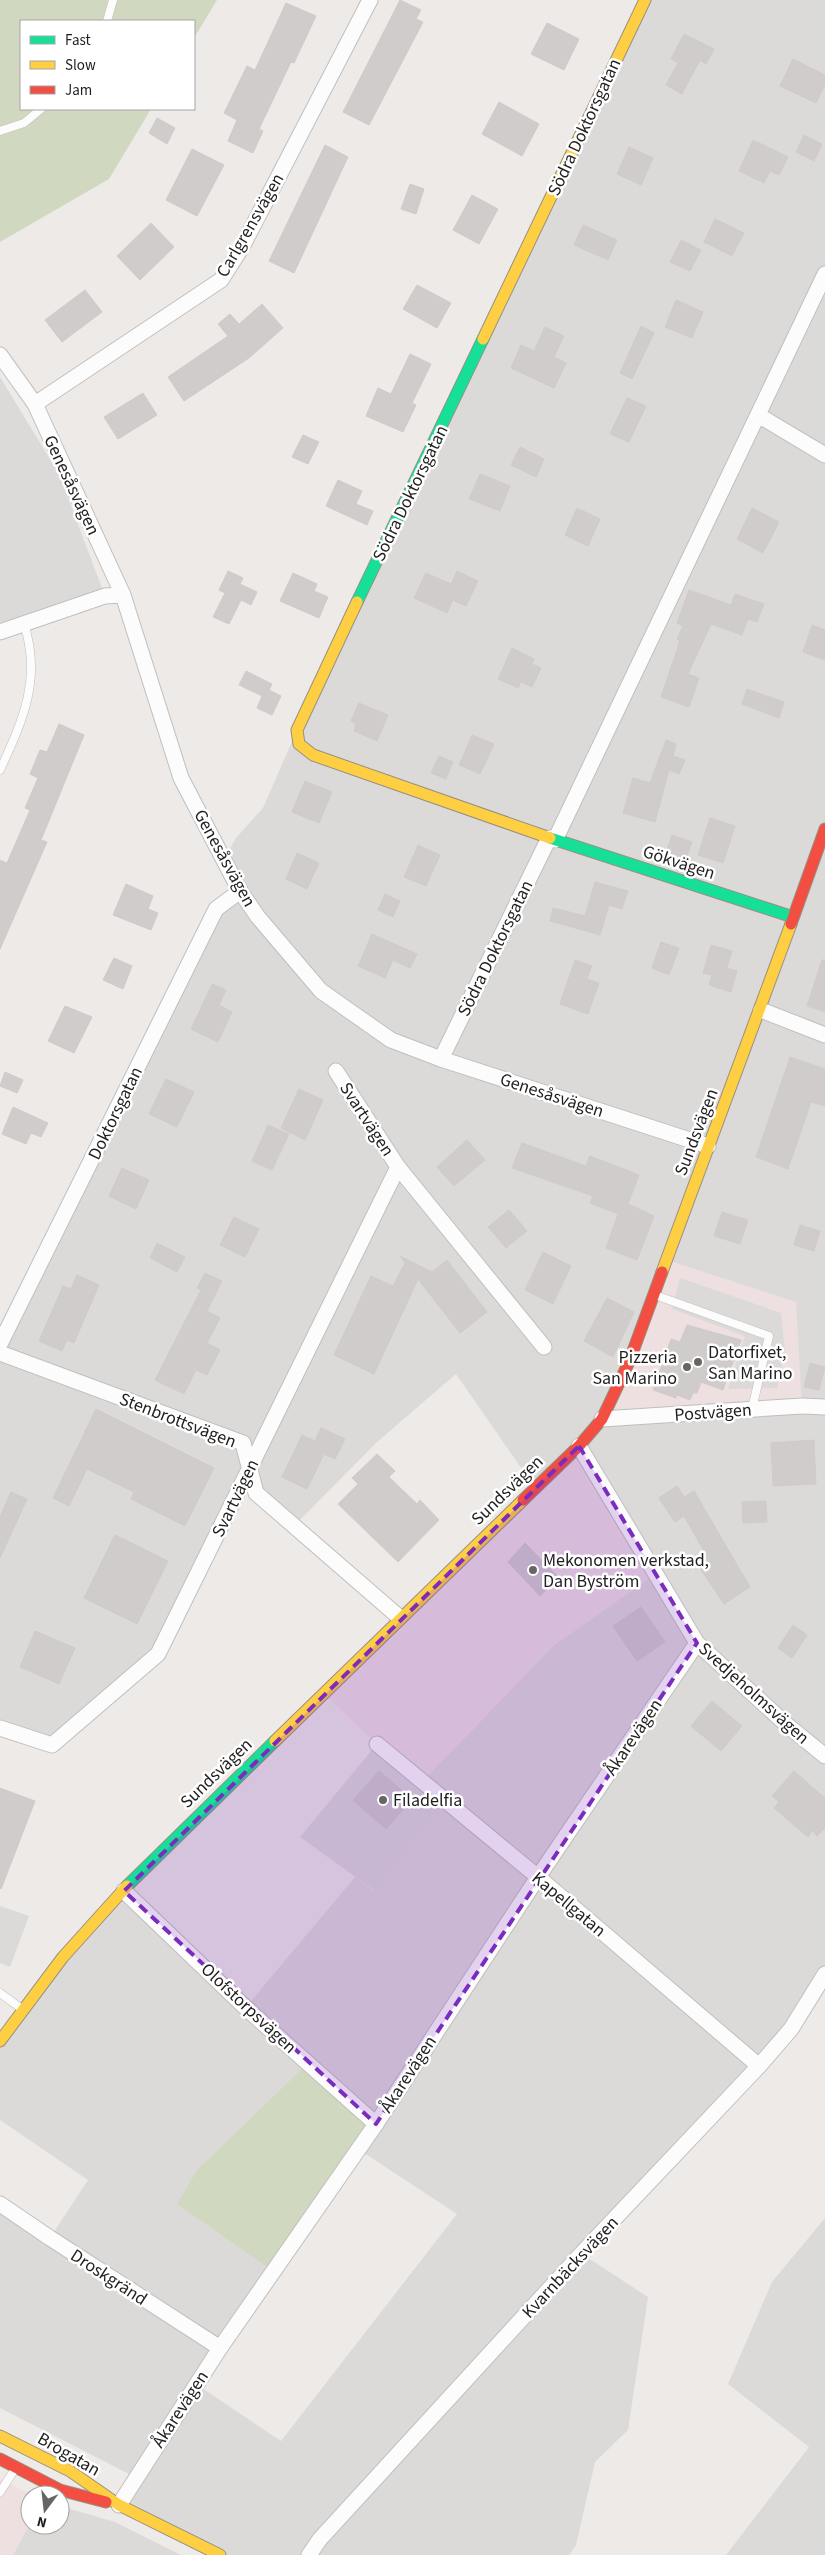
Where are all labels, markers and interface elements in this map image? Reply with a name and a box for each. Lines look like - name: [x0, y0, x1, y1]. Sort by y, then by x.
- legend: [20, 20, 195, 110]
- text: Fast: [65, 30, 91, 51]
- text: Slow: [65, 55, 96, 76]
- street label: Södra Doktorsgatan: [542, 55, 627, 200]
- text: Jam: [65, 80, 92, 101]
- street label: Carlgrensvägen: [211, 169, 290, 282]
- street label: Södra Doktorsgatan: [367, 421, 454, 566]
- street label: Genesåsvägen: [37, 431, 106, 539]
- street label: Genesåsvägen: [188, 805, 262, 911]
- street label: Gökvägen: [640, 839, 718, 886]
- street label: Södra Doktorsgatan: [452, 876, 539, 1021]
- street label: Doktorsgatan: [82, 1062, 149, 1164]
- street label: Genesåsvägen: [497, 1067, 607, 1124]
- street label: Svartvägen: [333, 1077, 400, 1161]
- street label: Sundsvägen: [668, 1085, 725, 1179]
- place label: Datorfixet, San Marino: [708, 1340, 793, 1386]
- place label: Pizzeria San Marino: [592, 1345, 677, 1391]
- marker: Datorfixet, San Marino: [692, 1356, 704, 1368]
- marker: Pizzeria San Marino: [681, 1361, 693, 1373]
- street label: Stenbrottsvägen: [116, 1387, 240, 1454]
- street label: Postvägen: [674, 1397, 753, 1428]
- street label: Sundsvägen: [466, 1450, 549, 1531]
- street label: Svartvägen: [206, 1455, 265, 1541]
- place label: Mekonomen verkstad, Dan Byström: [543, 1548, 709, 1594]
- marker: Mekonomen verkstad, Dan Byström: [527, 1564, 539, 1576]
- street label: Svedjeholmsvägen: [693, 1637, 815, 1750]
- street label: Åkarevägen: [599, 1694, 668, 1781]
- street label: Sundsvägen: [175, 1733, 258, 1814]
- place label: Filadelfia: [393, 1788, 462, 1813]
- marker: Filadelfia: [377, 1794, 389, 1806]
- street label: Kapellgatan: [526, 1866, 611, 1943]
- street label: Olofstorpsvägen: [195, 1957, 302, 2059]
- street label: Åkarevägen: [374, 2031, 443, 2118]
- street label: Kvarnbäcksvägen: [516, 2211, 624, 2324]
- street label: Droskgränd: [65, 2243, 152, 2312]
- street label: Åkarevägen: [146, 2366, 215, 2453]
- street label: Brogatan: [33, 2426, 105, 2482]
- north arrow: [20, 2485, 70, 2535]
- text: N: [35, 2511, 49, 2532]

